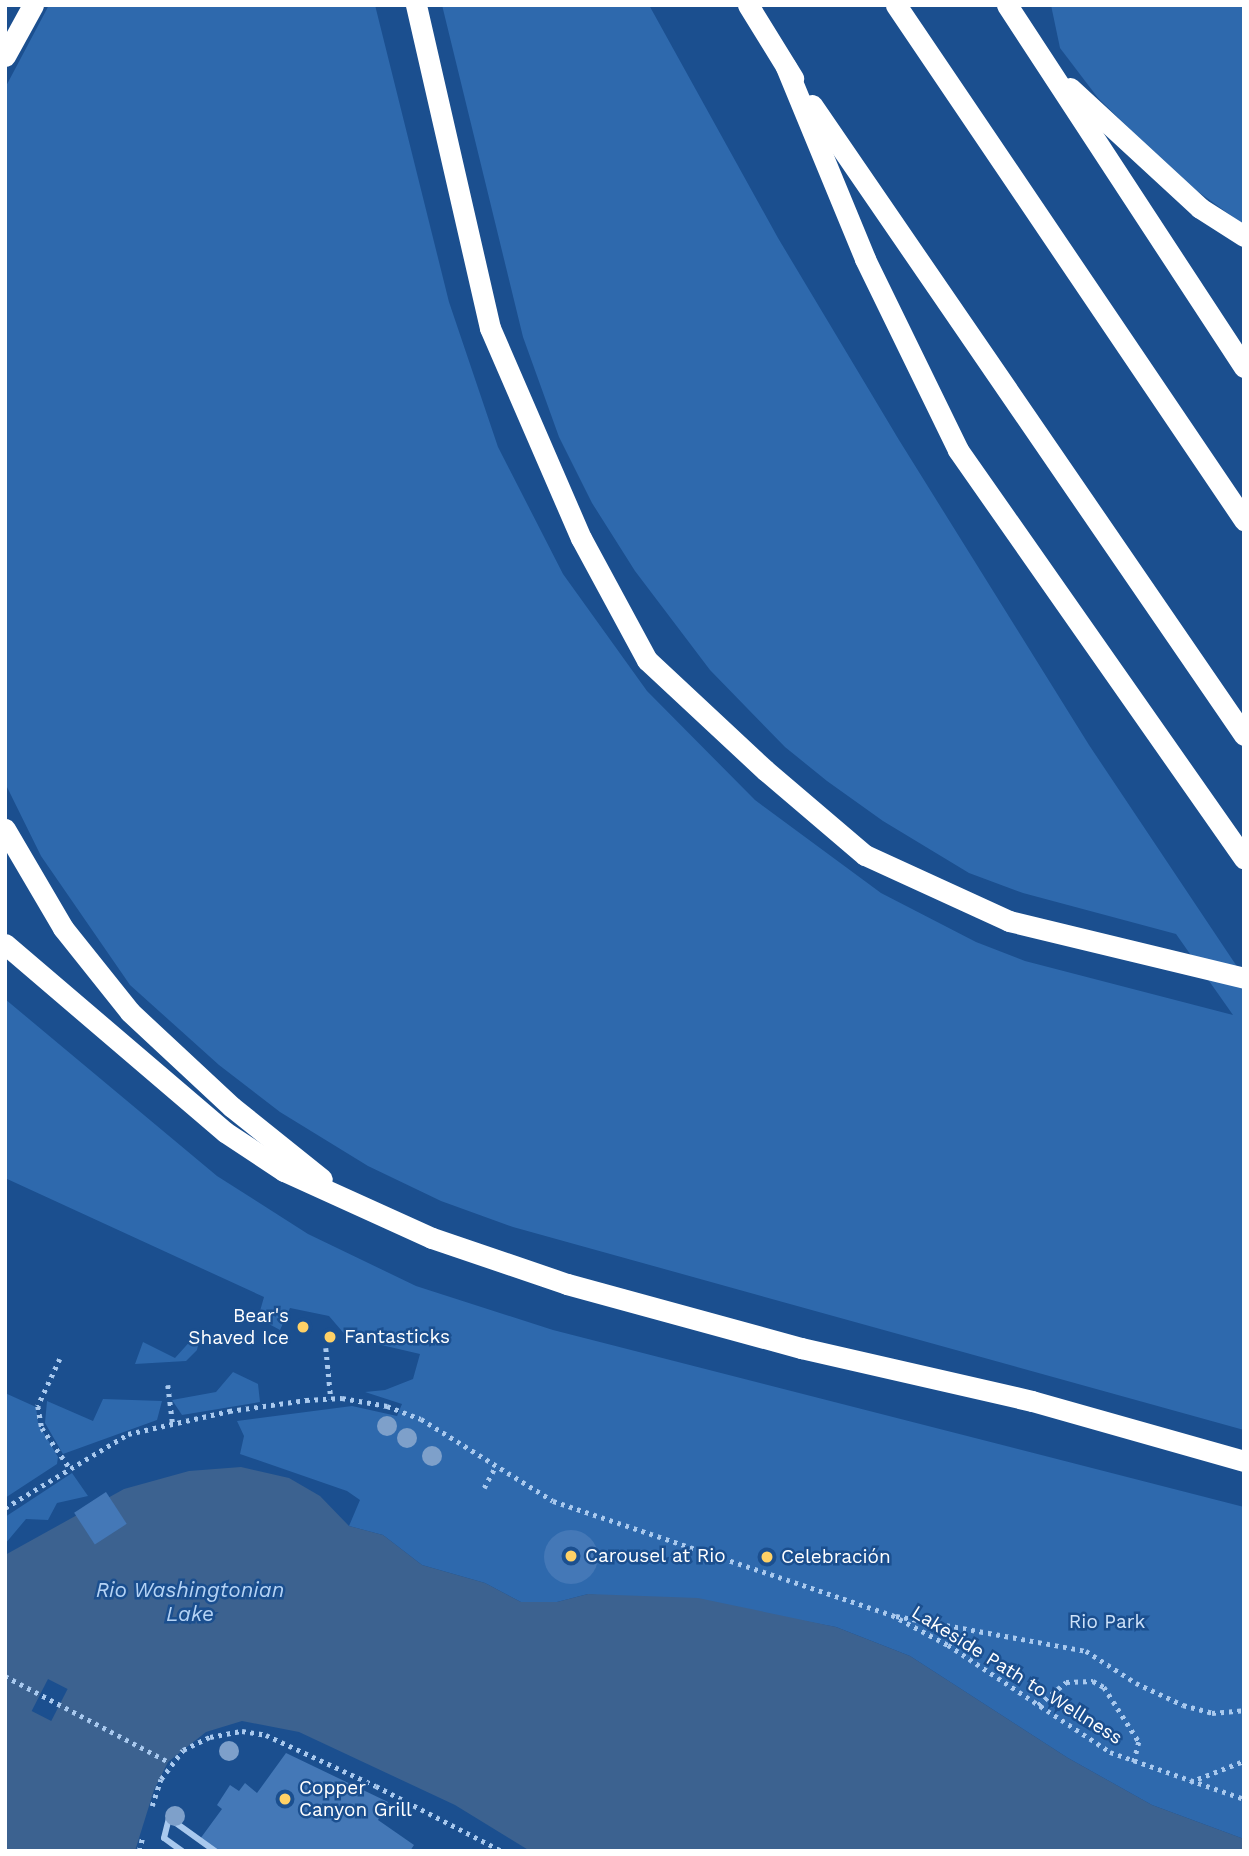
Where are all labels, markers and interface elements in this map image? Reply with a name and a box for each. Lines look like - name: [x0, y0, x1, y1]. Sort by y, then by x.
- place label: Bear's Shaved Ice: [188, 1305, 289, 1349]
- marker: Bear's Shaved Ice: [295, 1319, 311, 1335]
- place label: Fantasticks: [344, 1326, 450, 1348]
- marker: Fantasticks: [322, 1329, 338, 1345]
- place label: Carousel at Rio: [585, 1545, 726, 1567]
- place label: Celebración: [781, 1546, 891, 1568]
- marker: Carousel at Rio: [563, 1548, 579, 1564]
- marker: Celebración: [759, 1549, 775, 1565]
- water label: Rio Washingtonian Lake: [95, 1577, 285, 1627]
- street label: Lakeside Path to Wellness: [907, 1600, 1127, 1750]
- park label: Rio Park: [1069, 1611, 1145, 1633]
- place label: Copper Canyon Grill: [299, 1777, 412, 1821]
- marker: Copper Canyon Grill: [277, 1791, 293, 1807]

